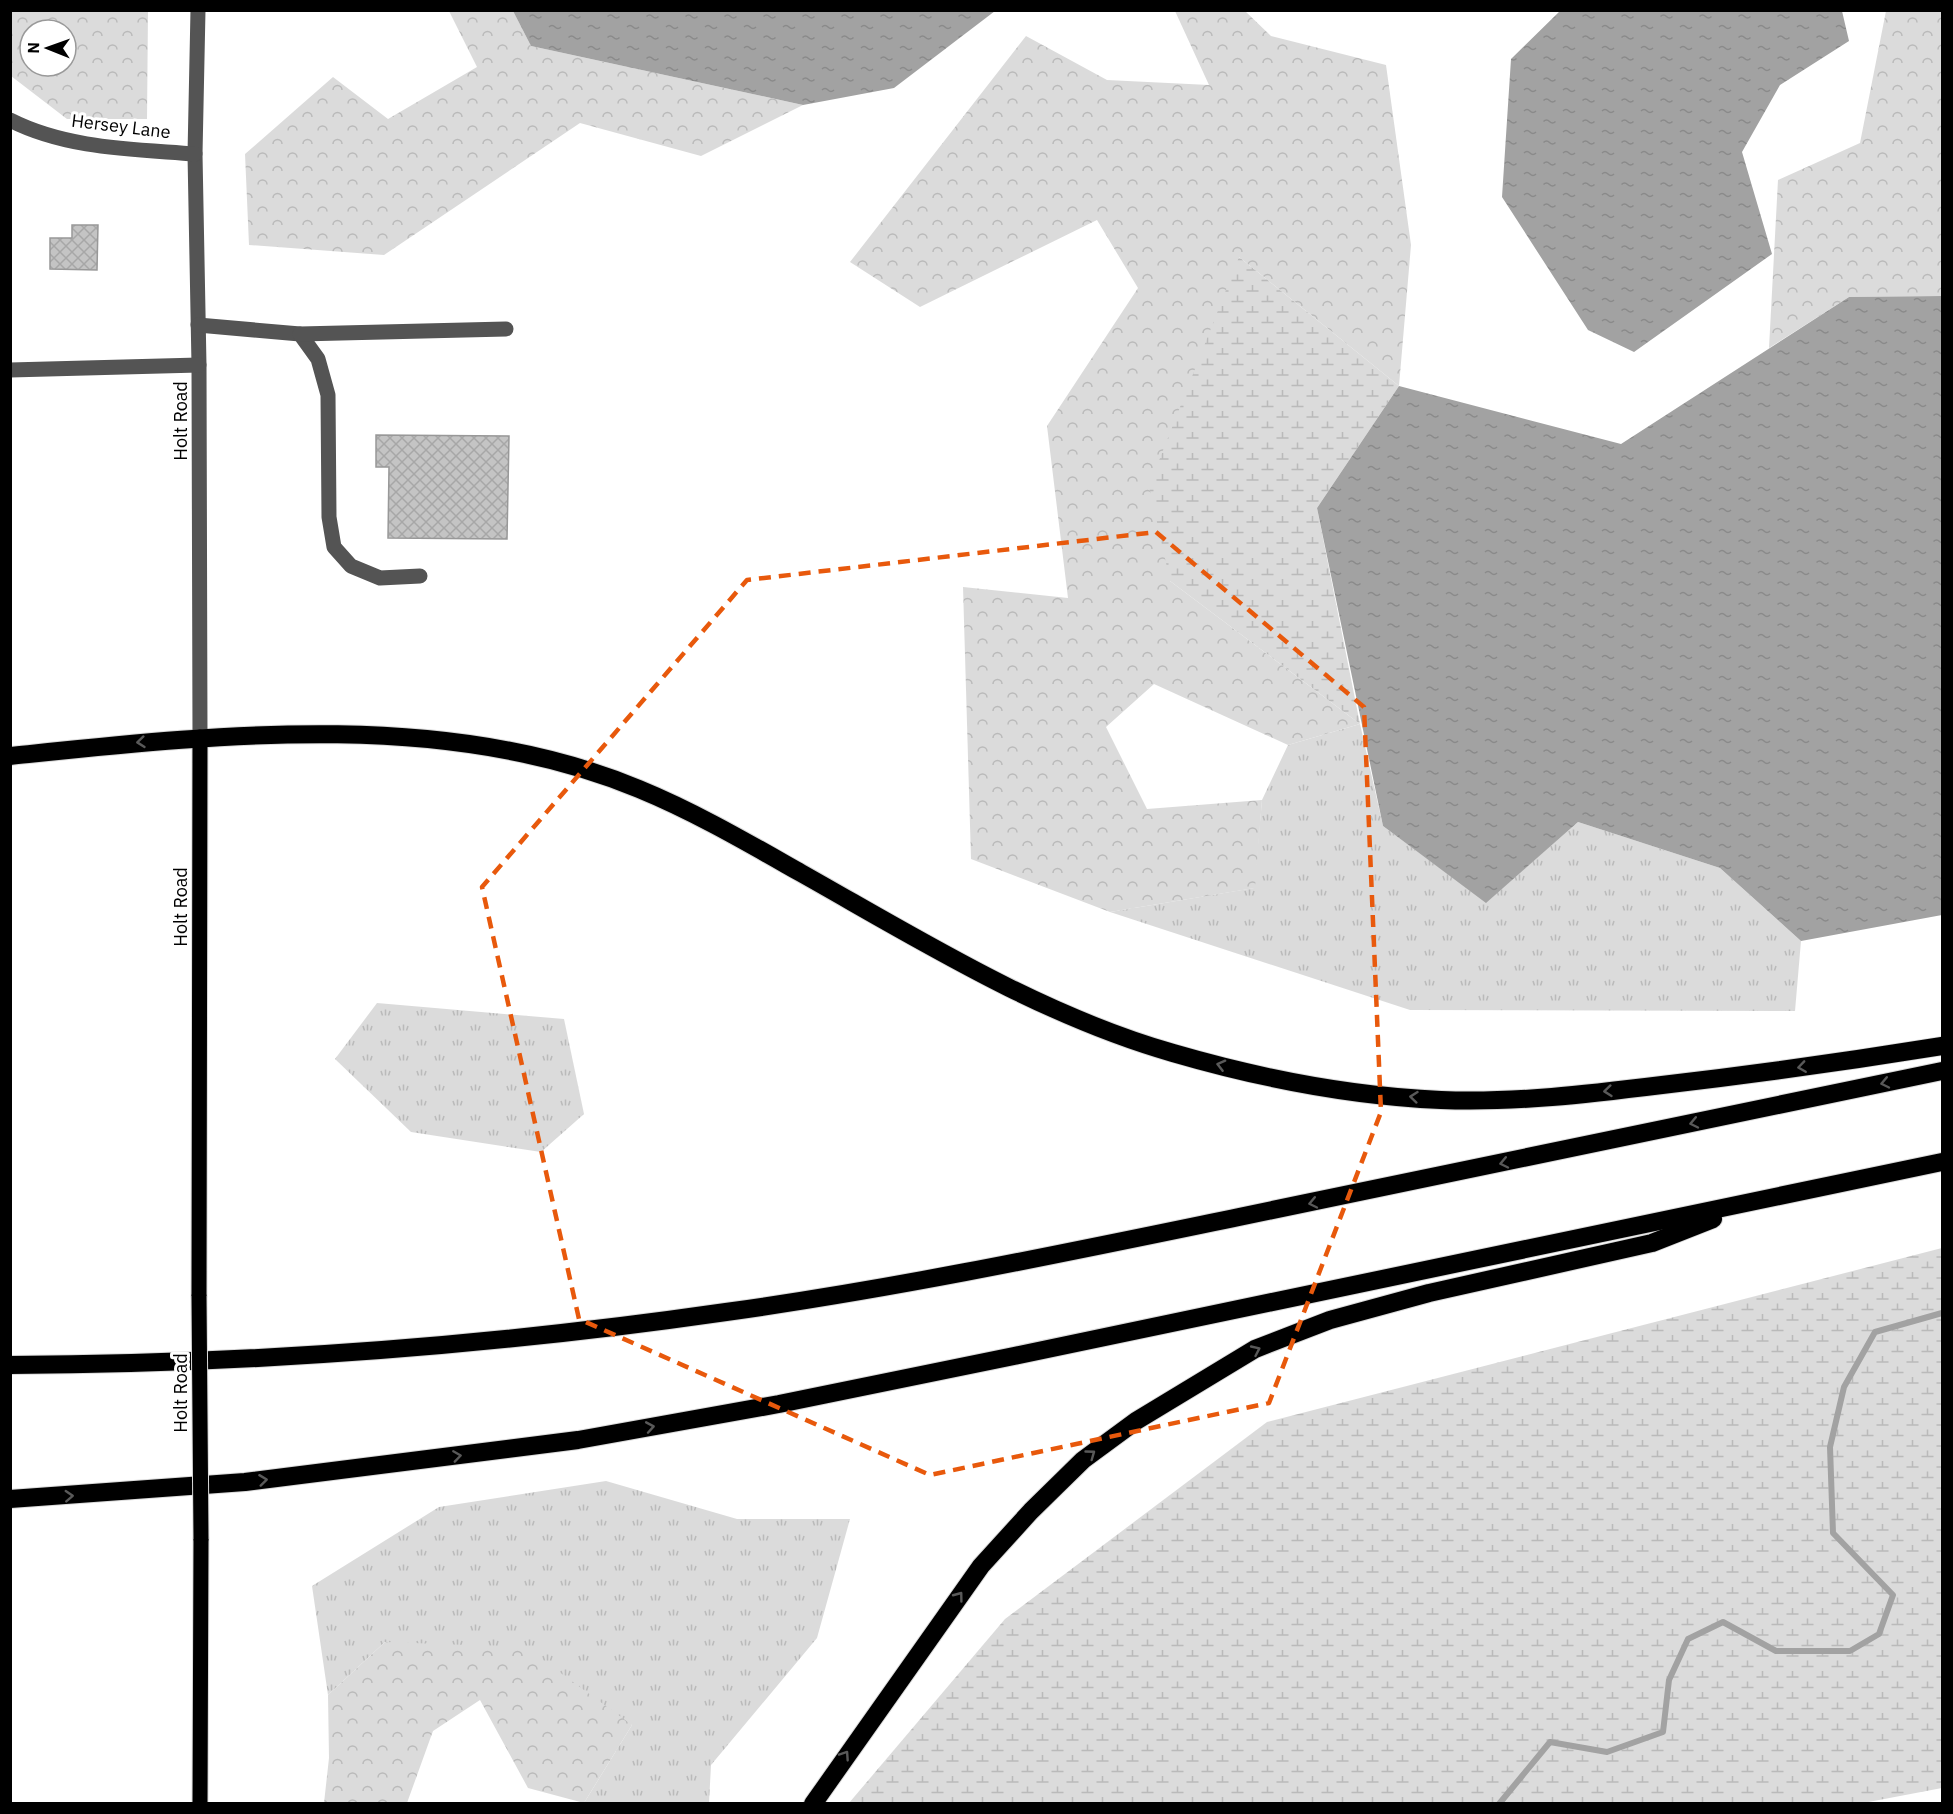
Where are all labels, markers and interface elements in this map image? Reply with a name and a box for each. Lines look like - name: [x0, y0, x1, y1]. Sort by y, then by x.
- north arrow: [18, 18, 78, 78]
- text: N: [23, 42, 43, 54]
- street label: Hersey Lane: [70, 109, 172, 144]
- street label: Holt Road: [169, 381, 192, 461]
- one-way arrow: [137, 735, 146, 748]
- street label: Holt Road: [169, 867, 192, 947]
- one-way arrow: [1217, 1060, 1227, 1073]
- one-way arrow: [1797, 1061, 1806, 1073]
- one-way arrow: [1881, 1076, 1891, 1089]
- one-way arrow: [1603, 1084, 1613, 1097]
- one-way arrow: [1409, 1091, 1418, 1104]
- one-way arrow: [1690, 1116, 1700, 1129]
- one-way arrow: [1499, 1156, 1509, 1169]
- one-way arrow: [1308, 1195, 1318, 1208]
- one-way arrow: [1249, 1345, 1260, 1357]
- street label: Holt Road: [169, 1353, 192, 1433]
- one-way arrow: [644, 1421, 654, 1434]
- one-way arrow: [1085, 1450, 1096, 1461]
- one-way arrow: [452, 1451, 461, 1463]
- one-way arrow: [259, 1474, 268, 1487]
- one-way arrow: [64, 1489, 73, 1502]
- one-way arrow: [951, 1592, 962, 1603]
- one-way arrow: [838, 1751, 850, 1761]

